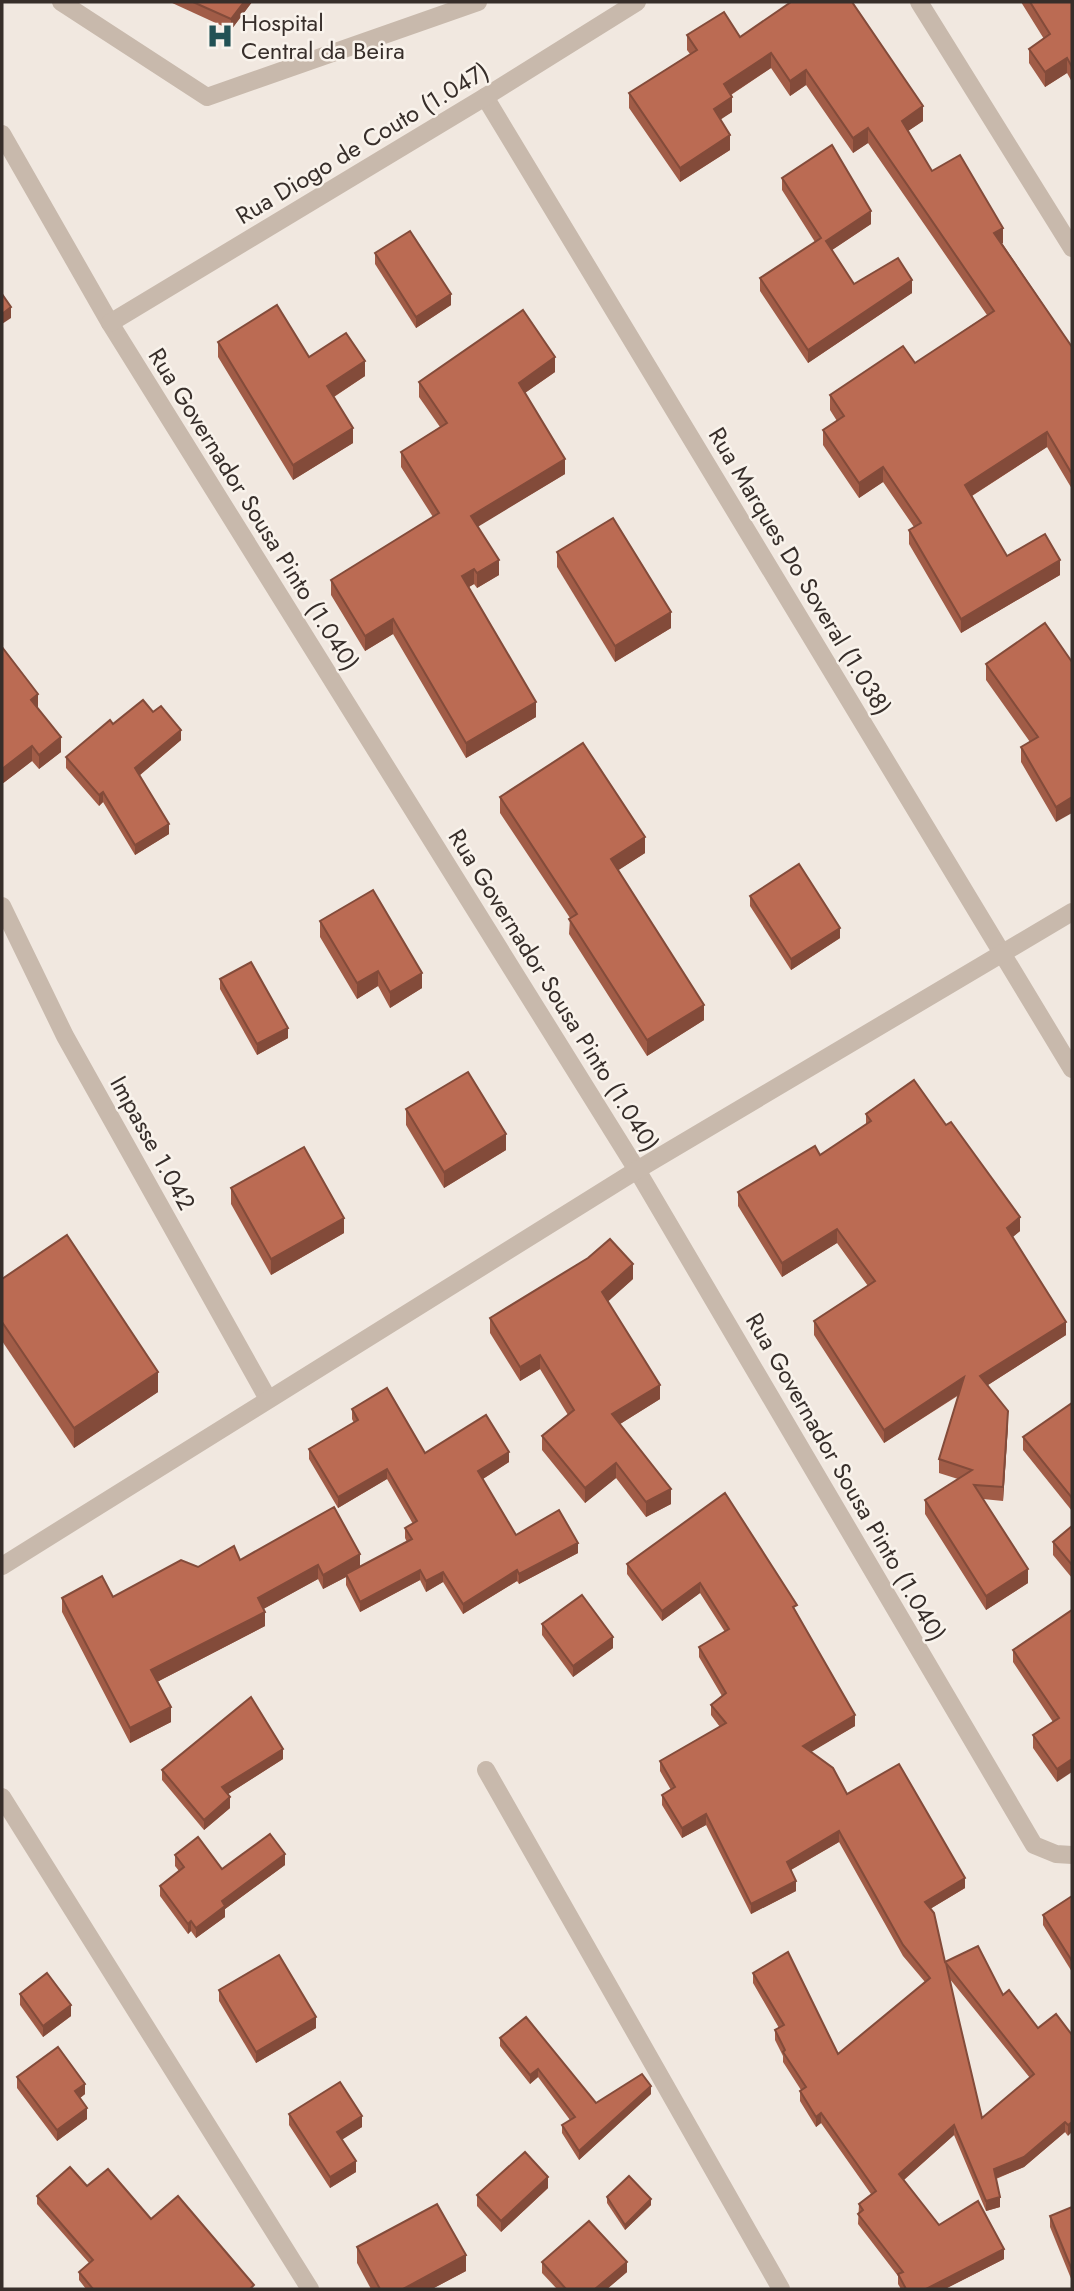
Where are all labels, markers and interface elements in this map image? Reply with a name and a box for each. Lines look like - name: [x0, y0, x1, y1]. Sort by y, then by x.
- place label: Hospital Central da Beira: [241, 5, 405, 68]
- hospital icon: Hospital Central da Beira: [205, 21, 235, 51]
- street label: Rua Diogo de Couto (1.047): [229, 53, 495, 233]
- street label: Rua Governador Sousa Pinto (1.040): [140, 341, 368, 677]
- street label: Rua Marques Do Soveral (1.038): [700, 420, 900, 722]
- street label: Rua Governador Sousa Pinto (1.040): [440, 822, 668, 1158]
- street label: Impasse 1.042: [102, 1069, 204, 1217]
- street label: Rua Governador Sousa Pinto (1.040): [737, 1306, 955, 1648]

